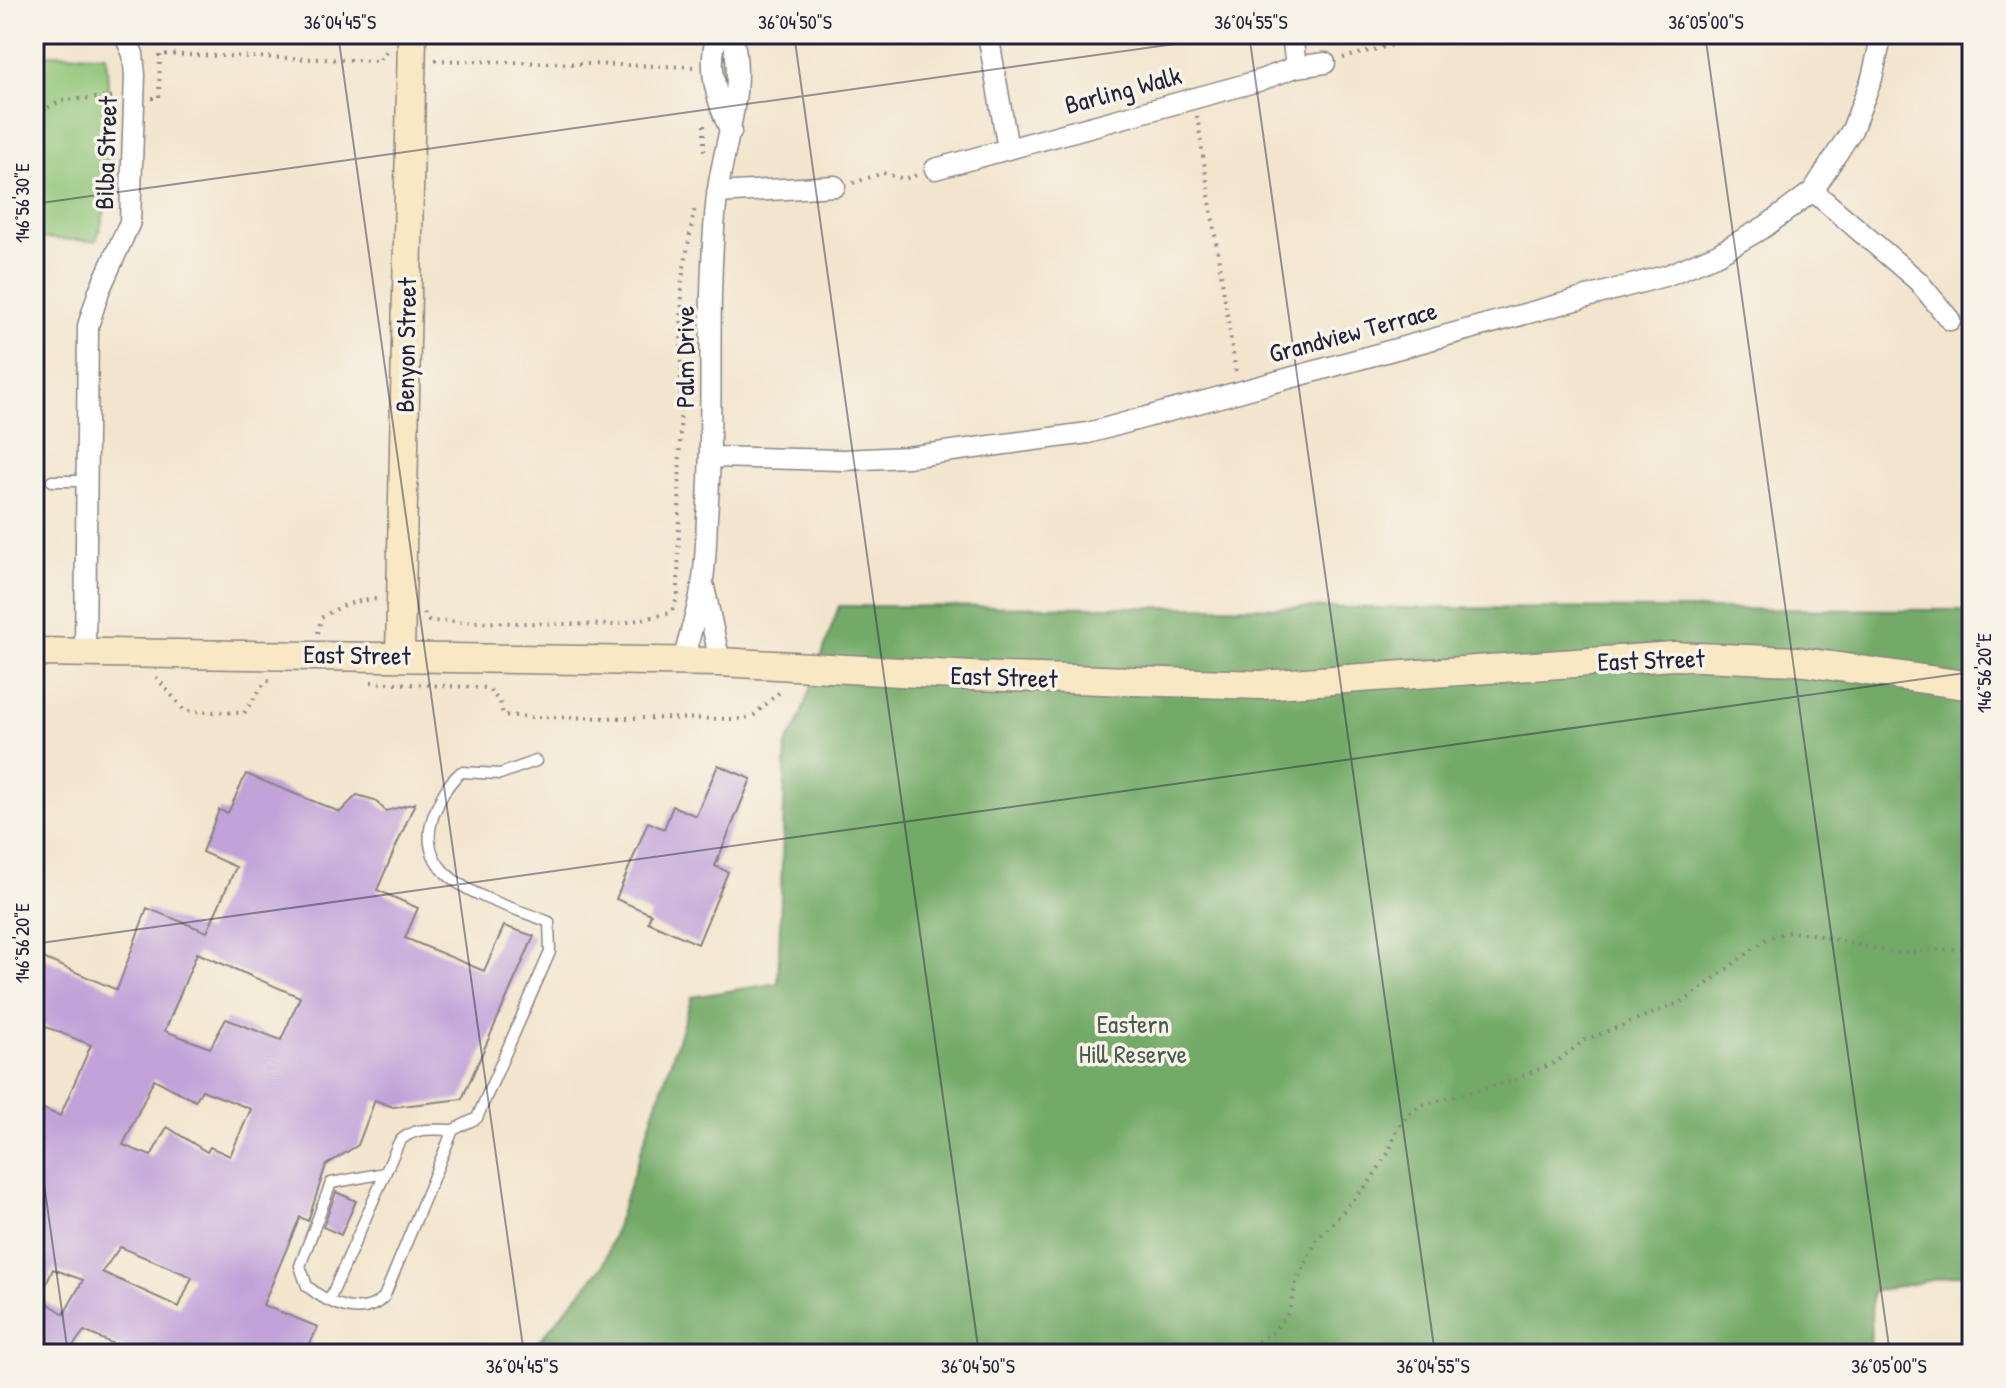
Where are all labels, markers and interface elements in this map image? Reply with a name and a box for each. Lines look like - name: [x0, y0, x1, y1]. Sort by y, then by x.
- text: 36°04'45"S: [304, 8, 376, 35]
- text: 36°04'50"S: [758, 8, 832, 35]
- text: 36°04'55"S: [1214, 8, 1288, 35]
- text: 36°05'00"S: [1668, 8, 1744, 35]
- street label: Barling Walk: [1061, 57, 1185, 122]
- street label: Bilba Street: [86, 95, 125, 210]
- text: 146°56'30"E: [8, 163, 35, 243]
- street label: Benyon Street: [387, 276, 424, 413]
- street label: Grandview Terrace: [1265, 292, 1441, 371]
- street label: Palm Drive: [667, 306, 702, 408]
- text: 146°56'20"E: [1970, 633, 1997, 713]
- street label: East Street: [303, 636, 412, 673]
- street label: East Street: [1597, 640, 1706, 679]
- street label: East Street: [950, 657, 1059, 696]
- text: 146°56'20"E: [8, 903, 35, 983]
- park label: Eastern Hill Reserve: [1079, 1006, 1187, 1071]
- text: 36°04'45"S: [486, 1352, 558, 1379]
- text: 36°04'50"S: [941, 1352, 1015, 1379]
- text: 36°04'55"S: [1396, 1352, 1470, 1379]
- text: 36°05'00"S: [1851, 1352, 1927, 1379]

